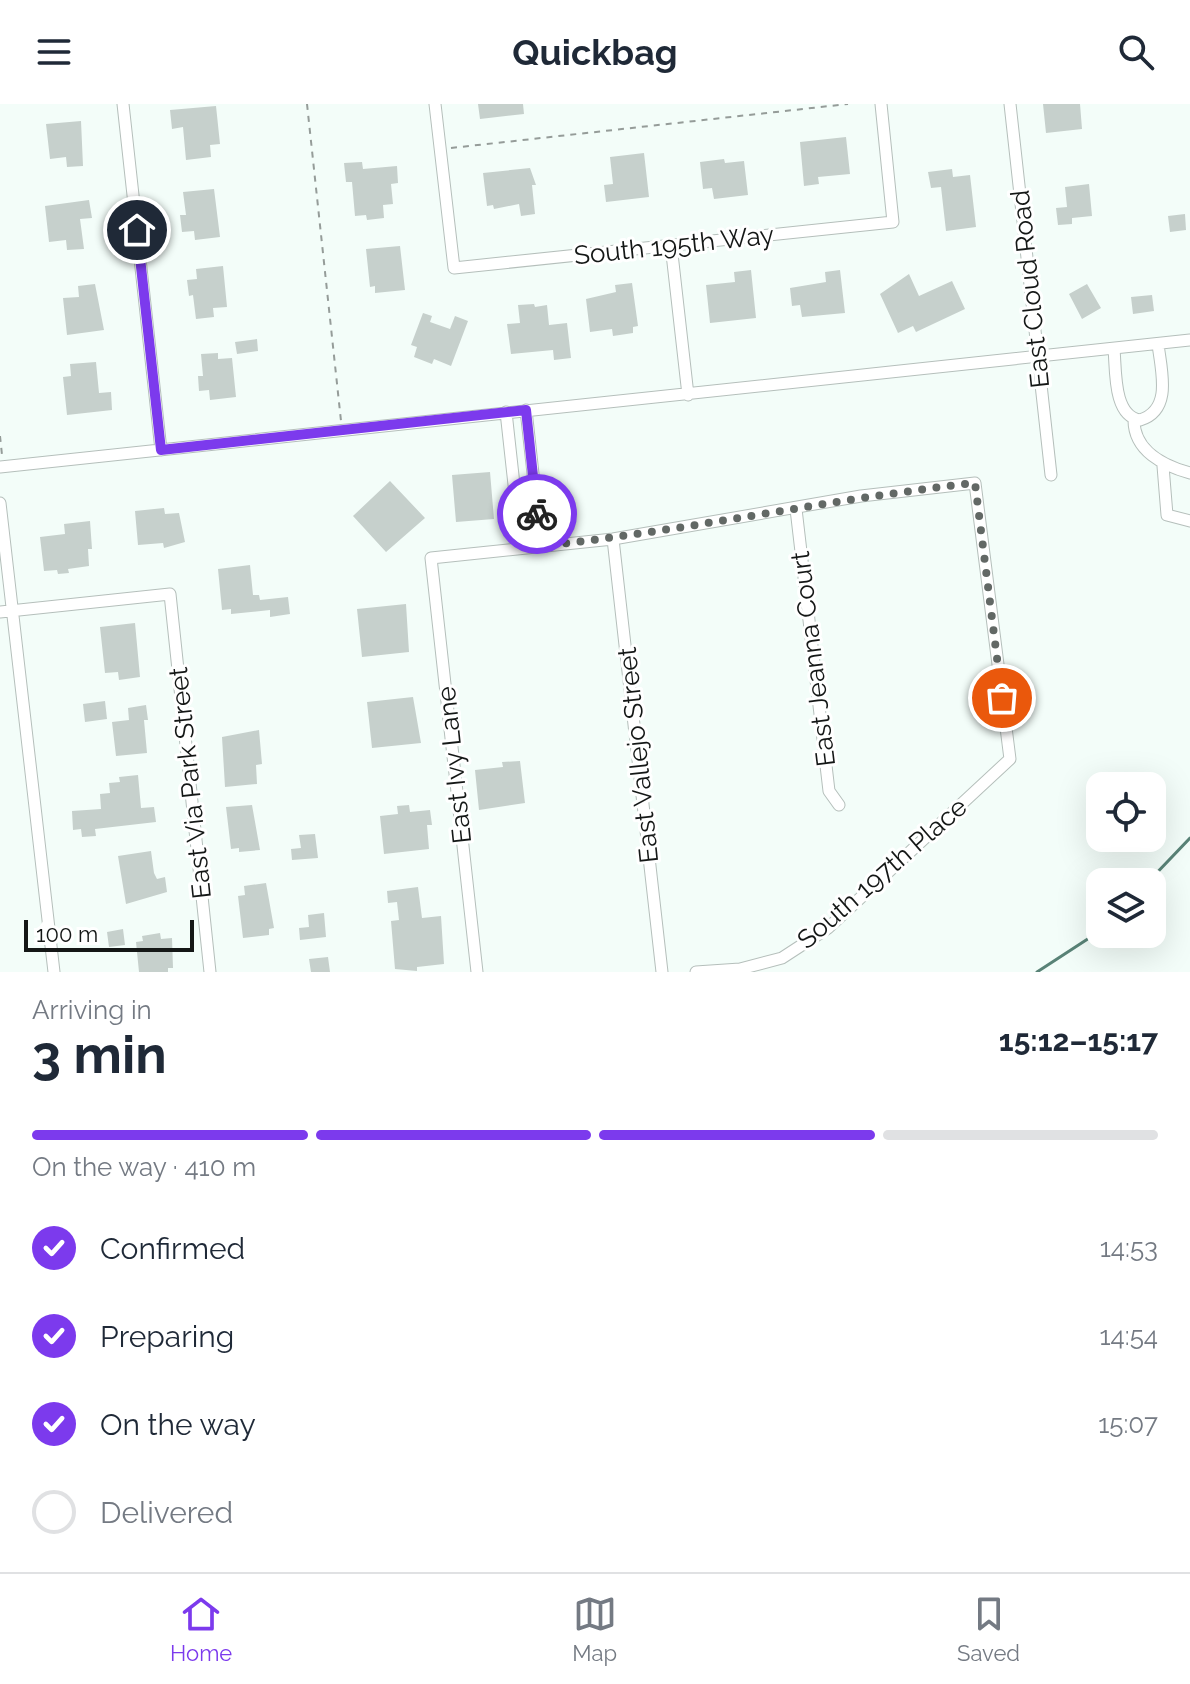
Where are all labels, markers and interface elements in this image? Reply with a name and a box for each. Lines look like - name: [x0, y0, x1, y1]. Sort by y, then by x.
- icon: menu: [32, 30, 76, 74]
- icon: search: [1114, 30, 1158, 74]
- text: Quickbag: [512, 31, 678, 73]
- street label: East Cloud Road: [1005, 189, 1055, 389]
- pin: [103, 196, 171, 264]
- icon: home: [115, 208, 159, 252]
- street label: South 195th Way: [572, 220, 776, 270]
- courier: [497, 474, 577, 554]
- icon: bike: [515, 492, 559, 536]
- street label: East Jeanna Court: [785, 549, 841, 768]
- street label: East Vallejo Street: [612, 645, 664, 864]
- pin: [968, 664, 1036, 732]
- street label: East Via Park Street: [163, 665, 217, 900]
- icon: bag: [980, 676, 1024, 720]
- street label: East Ivy Lane: [431, 685, 477, 845]
- map controls: [1086, 772, 1166, 948]
- button: locate: [1086, 772, 1166, 852]
- street label: South 197th Place: [791, 791, 973, 955]
- button: layers: [1086, 868, 1166, 948]
- scale bar: [24, 916, 194, 952]
- text: 100 m: [36, 921, 98, 947]
- text: Arriving in: [32, 995, 152, 1025]
- text: 15:12–15:17: [999, 1023, 1158, 1058]
- text: 3 min: [32, 1024, 167, 1085]
- text: On the way · 410 m: [32, 1152, 256, 1182]
- icon: check: [32, 1226, 76, 1270]
- text: Confirmed: [100, 1231, 245, 1266]
- text: 14:53: [1100, 1233, 1158, 1263]
- icon: check: [32, 1314, 76, 1358]
- text: Preparing: [100, 1319, 234, 1354]
- text: 14:54: [1099, 1321, 1158, 1351]
- icon: check: [32, 1402, 76, 1446]
- text: On the way: [100, 1407, 256, 1442]
- text: 15:07: [1098, 1409, 1158, 1439]
- text: Delivered: [100, 1495, 233, 1530]
- tab: Home: [170, 1592, 232, 1666]
- tab: Map: [572, 1592, 617, 1666]
- tab: Saved: [957, 1592, 1020, 1666]

